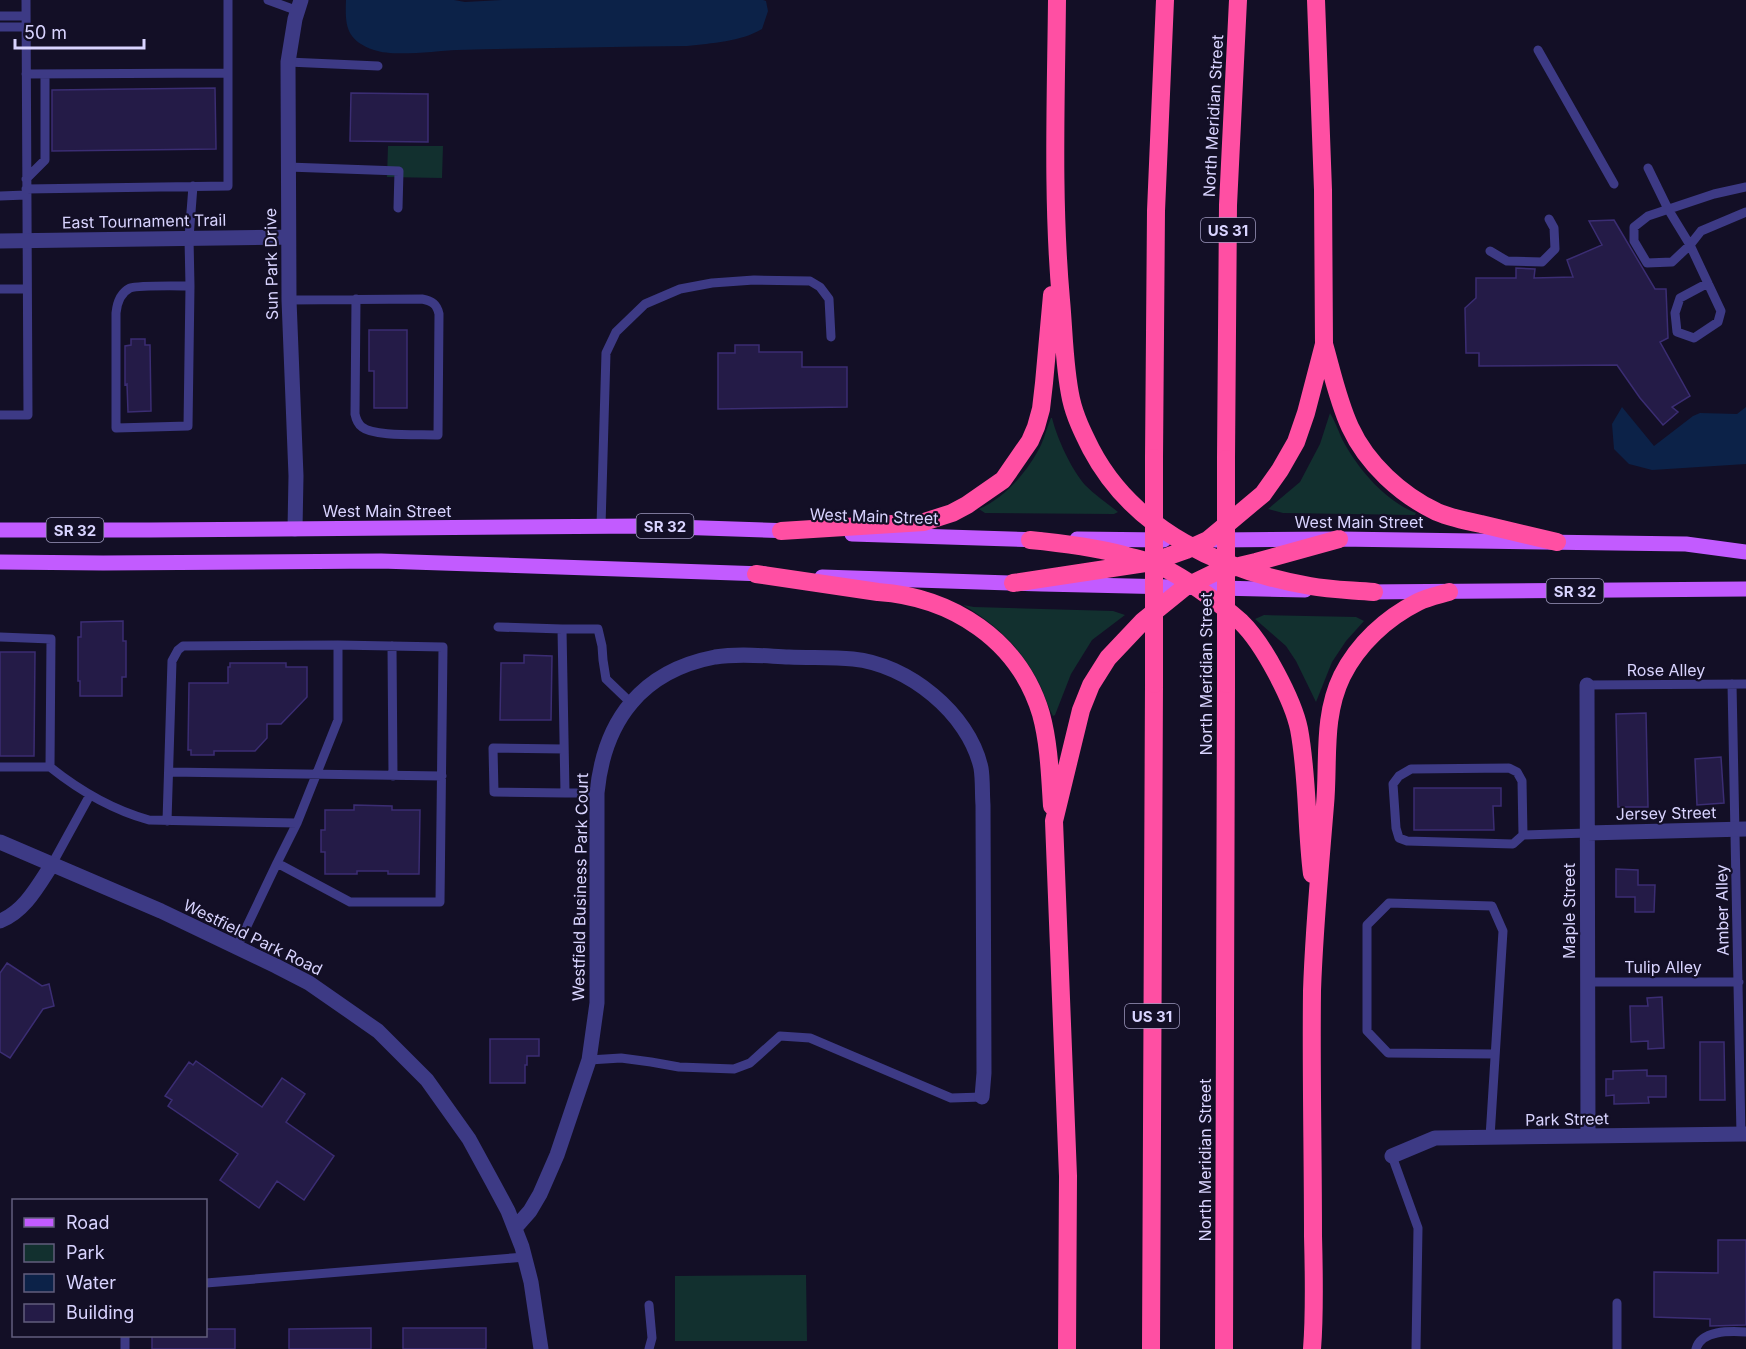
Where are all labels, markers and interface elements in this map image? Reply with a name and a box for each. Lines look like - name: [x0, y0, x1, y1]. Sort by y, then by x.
- scale bar: [15, 12, 144, 50]
- text: 50 m: [24, 22, 67, 43]
- street label: North Meridian Street: [1199, 34, 1227, 198]
- street label: Sun Park Drive: [260, 208, 282, 320]
- street label: East Tournament Trail: [62, 210, 226, 232]
- road number: US 31: [1201, 218, 1255, 242]
- street label: West Main Street: [323, 501, 451, 521]
- street label: West Main Street: [809, 504, 939, 528]
- street label: West Main Street: [1295, 512, 1423, 532]
- road number: SR 32: [636, 514, 694, 538]
- road number: SR 32: [46, 518, 104, 542]
- road number: SR 32: [1546, 579, 1604, 603]
- street label: North Meridian Street: [1196, 593, 1216, 755]
- street label: Rose Alley: [1627, 660, 1705, 680]
- street label: Westfield Business Park Court: [568, 773, 592, 1001]
- street label: Jersey Street: [1616, 802, 1716, 824]
- street label: Maple Street: [1559, 863, 1579, 959]
- street label: Amber Alley: [1711, 864, 1733, 956]
- street label: Westfield Park Road: [180, 895, 326, 979]
- street label: Tulip Alley: [1624, 957, 1702, 977]
- road number: US 31: [1125, 1004, 1179, 1028]
- street label: North Meridian Street: [1195, 1079, 1215, 1241]
- street label: Park Street: [1525, 1108, 1609, 1130]
- legend: [12, 1199, 207, 1337]
- text: Road: [66, 1212, 109, 1233]
- text: Park: [66, 1242, 105, 1263]
- text: Water: [66, 1272, 116, 1293]
- text: Building: [66, 1302, 134, 1323]

